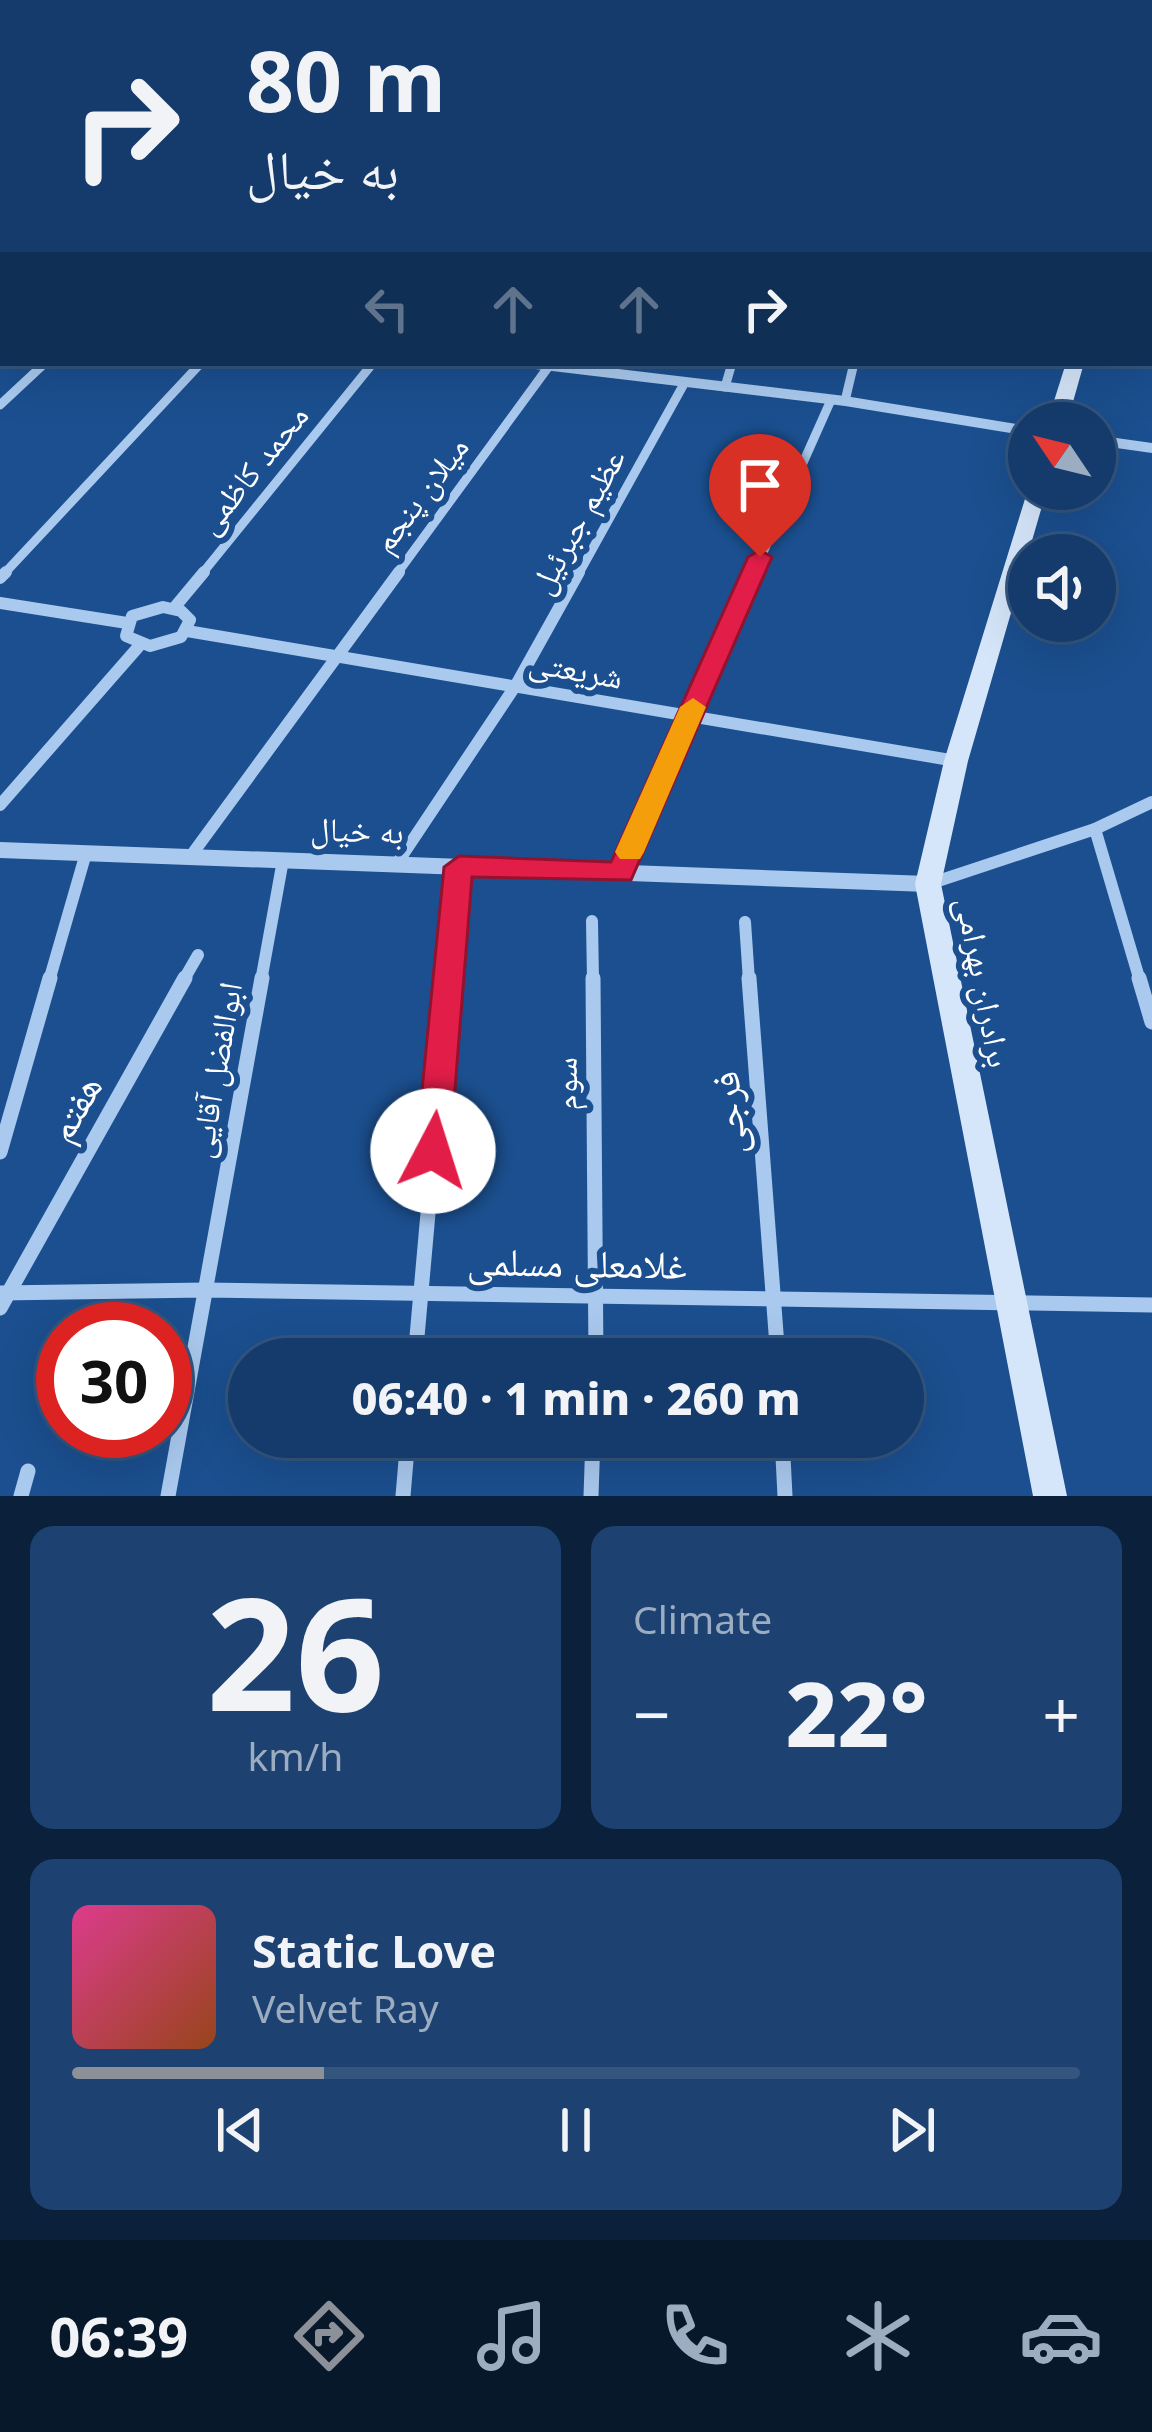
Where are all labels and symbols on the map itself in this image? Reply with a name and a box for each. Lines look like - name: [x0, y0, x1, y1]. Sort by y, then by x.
- street label: محمد کاظمی: [185, 394, 318, 543]
- north arrow: [1008, 402, 1116, 510]
- street label: میلان پنجم: [361, 426, 479, 562]
- pin: [709, 434, 811, 557]
- street label: عظیم جبرئیل: [518, 440, 636, 602]
- street label: شریعتی: [526, 638, 627, 699]
- street label: به خیال: [310, 805, 404, 854]
- street label: برادران بهرامی: [946, 893, 1023, 1071]
- street label: ابوالفضل آقایی: [177, 978, 252, 1161]
- street label: سوم: [542, 1057, 587, 1111]
- street label: هفتم: [32, 1064, 114, 1151]
- street label: فرجی: [696, 1069, 757, 1157]
- position arrow: [370, 1088, 496, 1214]
- street label: غلامعلی مسلمی: [467, 1233, 687, 1290]
- speed limit sign: 30: [36, 1302, 192, 1458]

